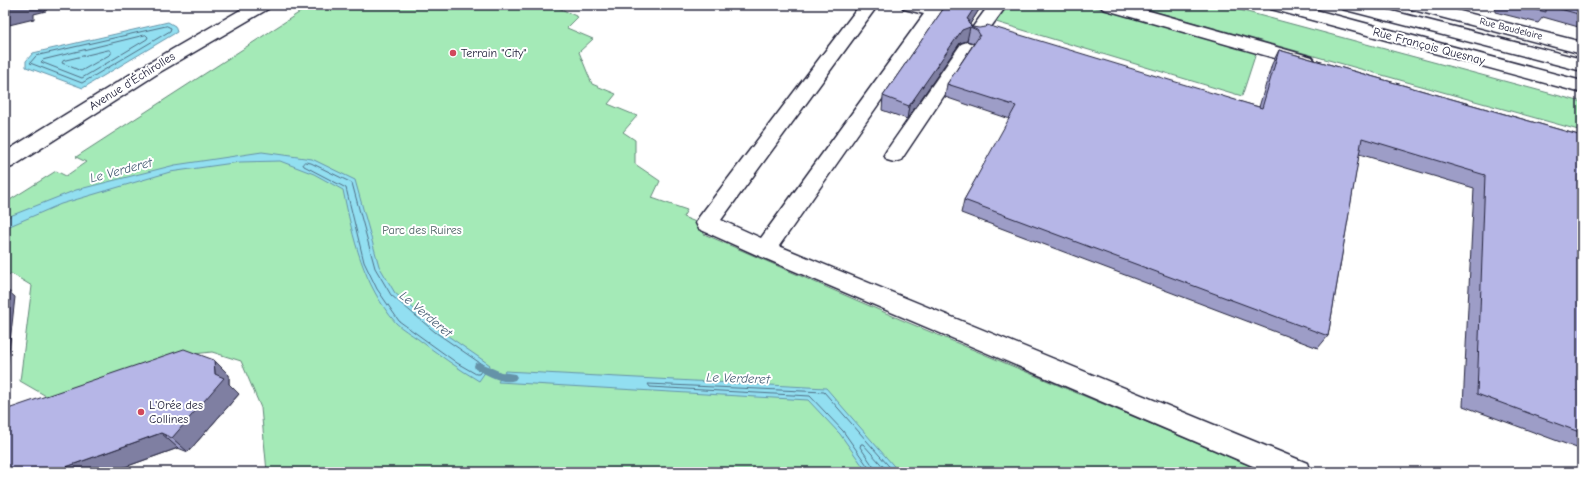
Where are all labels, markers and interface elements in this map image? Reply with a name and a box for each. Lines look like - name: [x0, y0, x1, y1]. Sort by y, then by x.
- street label: Rue Baudelaire: [1478, 15, 1544, 43]
- street label: Rue François Quesnay: [1372, 24, 1487, 68]
- place label: Terrain "City": [461, 46, 527, 60]
- marker: Terrain "City": [448, 48, 458, 58]
- street label: Avenue d'Échirolles: [86, 49, 178, 113]
- water label: Le Verderet: [88, 154, 155, 186]
- park label: Parc des Ruires: [382, 223, 462, 237]
- water label: Le Verderet: [397, 288, 456, 341]
- water label: Le Verderet: [706, 369, 771, 387]
- place label: L'Orée des Collines: [149, 398, 203, 426]
- marker: L'Orée des Collines: [136, 407, 146, 417]

